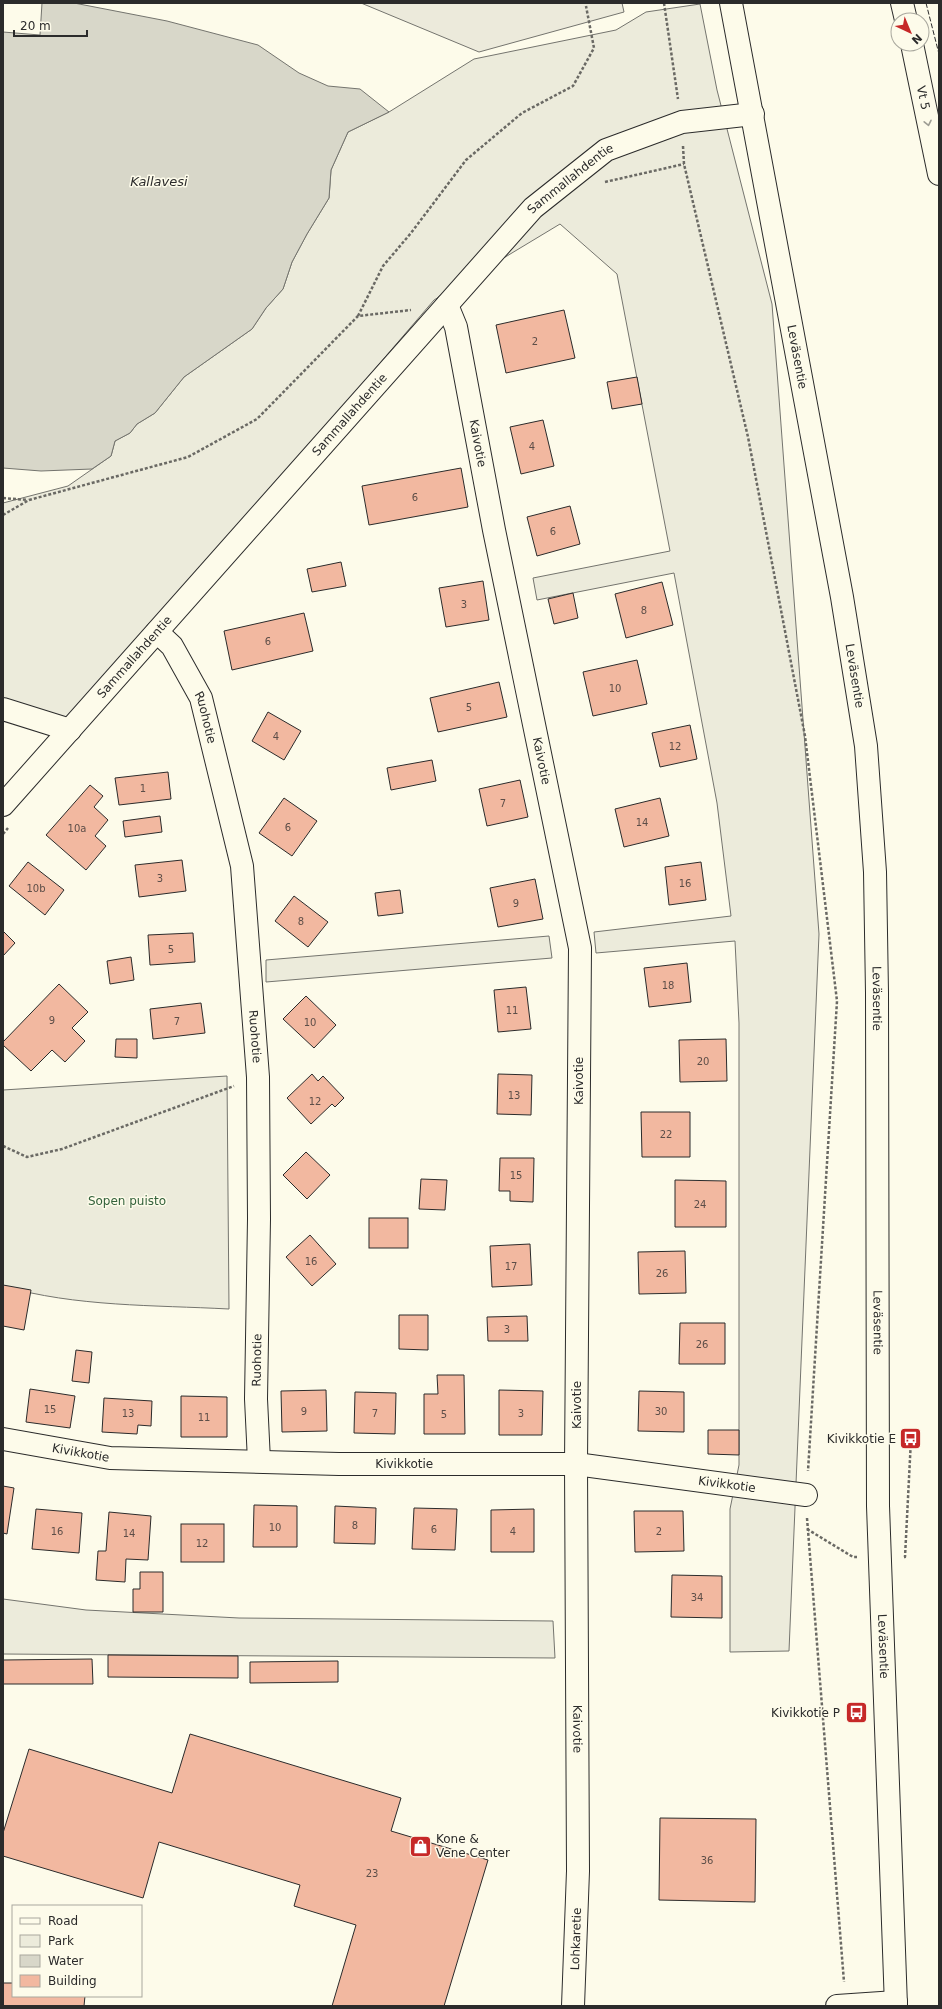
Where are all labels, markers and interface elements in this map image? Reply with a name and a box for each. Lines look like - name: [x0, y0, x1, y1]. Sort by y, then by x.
- scale bar: [14, 12, 87, 38]
- north arrow: [890, 12, 930, 52]
- text: 20 m: [20, 19, 51, 33]
- text: N: [909, 31, 924, 47]
- street label: Vt 5: [914, 84, 933, 111]
- one-way arrow: [924, 120, 932, 126]
- street label: Sammallahdentie: [524, 141, 615, 216]
- water label: Kallavesi: [130, 174, 188, 189]
- street label: Leväsentie: [784, 324, 810, 390]
- house number: 2: [532, 336, 538, 347]
- street label: Sammallahdentie: [309, 371, 390, 459]
- street label: Kaivotie: [466, 418, 489, 468]
- house number: 4: [529, 441, 535, 452]
- house number: 6: [412, 492, 418, 503]
- house number: 6: [550, 526, 556, 537]
- house number: 3: [461, 599, 467, 610]
- house number: 8: [641, 605, 647, 616]
- street label: Sammallahdentie: [94, 613, 175, 701]
- house number: 6: [265, 636, 271, 647]
- street label: Leväsentie: [843, 642, 867, 709]
- house number: 10: [609, 683, 621, 694]
- street label: Ruohotie: [192, 689, 219, 745]
- house number: 5: [466, 702, 472, 713]
- house number: 4: [273, 731, 279, 742]
- street label: Kaivotie: [530, 736, 553, 786]
- house number: 12: [669, 741, 681, 752]
- house number: 1: [140, 783, 146, 794]
- house number: 7: [500, 798, 506, 809]
- house number: 14: [636, 817, 648, 828]
- house number: 6: [285, 822, 291, 833]
- house number: 10a: [68, 823, 86, 834]
- house number: 3: [157, 873, 163, 884]
- house number: 16: [679, 878, 691, 889]
- house number: 10b: [26, 883, 46, 894]
- house number: 9: [513, 898, 519, 909]
- house number: 8: [298, 916, 304, 927]
- house number: 5: [168, 944, 174, 955]
- street label: Leväsentie: [870, 966, 884, 1031]
- house number: 18: [662, 980, 674, 991]
- house number: 11: [506, 1005, 518, 1016]
- street label: Ruohotie: [246, 1009, 264, 1064]
- house number: 9: [49, 1015, 55, 1026]
- house number: 7: [174, 1016, 180, 1027]
- house number: 10: [304, 1017, 316, 1028]
- house number: 20: [697, 1056, 709, 1067]
- street label: Kaivotie: [572, 1057, 586, 1105]
- house number: 13: [508, 1090, 520, 1101]
- house number: 12: [309, 1096, 321, 1107]
- house number: 22: [660, 1129, 672, 1140]
- house number: 15: [510, 1170, 522, 1181]
- park label: Sopen puisto: [88, 1194, 166, 1208]
- house number: 24: [694, 1199, 706, 1210]
- house number: 16: [305, 1256, 317, 1267]
- house number: 17: [505, 1261, 517, 1272]
- house number: 26: [656, 1268, 668, 1279]
- street label: Leväsentie: [871, 1290, 885, 1355]
- house number: 3: [504, 1324, 510, 1335]
- street label: Ruohotie: [250, 1333, 264, 1387]
- house number: 26: [696, 1339, 708, 1350]
- street label: Kaivotie: [570, 1381, 584, 1429]
- house number: 15: [44, 1404, 56, 1415]
- house number: 9: [301, 1406, 307, 1417]
- house number: 30: [655, 1406, 667, 1417]
- house number: 13: [122, 1408, 134, 1419]
- house number: 7: [372, 1408, 378, 1419]
- house number: 3: [518, 1408, 524, 1419]
- house number: 5: [441, 1409, 447, 1420]
- house number: 11: [198, 1412, 210, 1423]
- bus stop icon: Kivikkotie E: [898, 1426, 924, 1452]
- place label: Kivikkotie E: [827, 1432, 896, 1446]
- street label: Kivikkotie: [51, 1441, 111, 1465]
- street label: Kivikkotie: [375, 1457, 433, 1471]
- street label: Kivikkotie: [697, 1474, 757, 1495]
- house number: 8: [352, 1520, 358, 1531]
- house number: 10: [269, 1522, 281, 1533]
- house number: 6: [431, 1524, 437, 1535]
- house number: 16: [51, 1526, 63, 1537]
- house number: 4: [510, 1526, 516, 1537]
- house number: 2: [656, 1526, 662, 1537]
- house number: 14: [123, 1528, 135, 1539]
- house number: 12: [196, 1538, 208, 1549]
- house number: 34: [691, 1592, 703, 1603]
- street label: Leväsentie: [875, 1614, 891, 1679]
- bus stop icon: Kivikkotie P: [843, 1700, 869, 1726]
- street label: Kaivotie: [570, 1705, 584, 1753]
- place label: Kivikkotie P: [771, 1706, 840, 1720]
- place label: Kone & Vene Center: [436, 1832, 510, 1860]
- shop icon: Kone & Vene Center: [408, 1833, 434, 1859]
- house number: 36: [701, 1855, 713, 1866]
- house number: 23: [366, 1868, 378, 1879]
- legend: [12, 1905, 142, 1997]
- street label: Lohkaretie: [568, 1907, 584, 1971]
- text: Road: [48, 1914, 78, 1928]
- text: Park: [48, 1934, 74, 1948]
- text: Water: [48, 1954, 84, 1968]
- text: Building: [48, 1974, 97, 1988]

